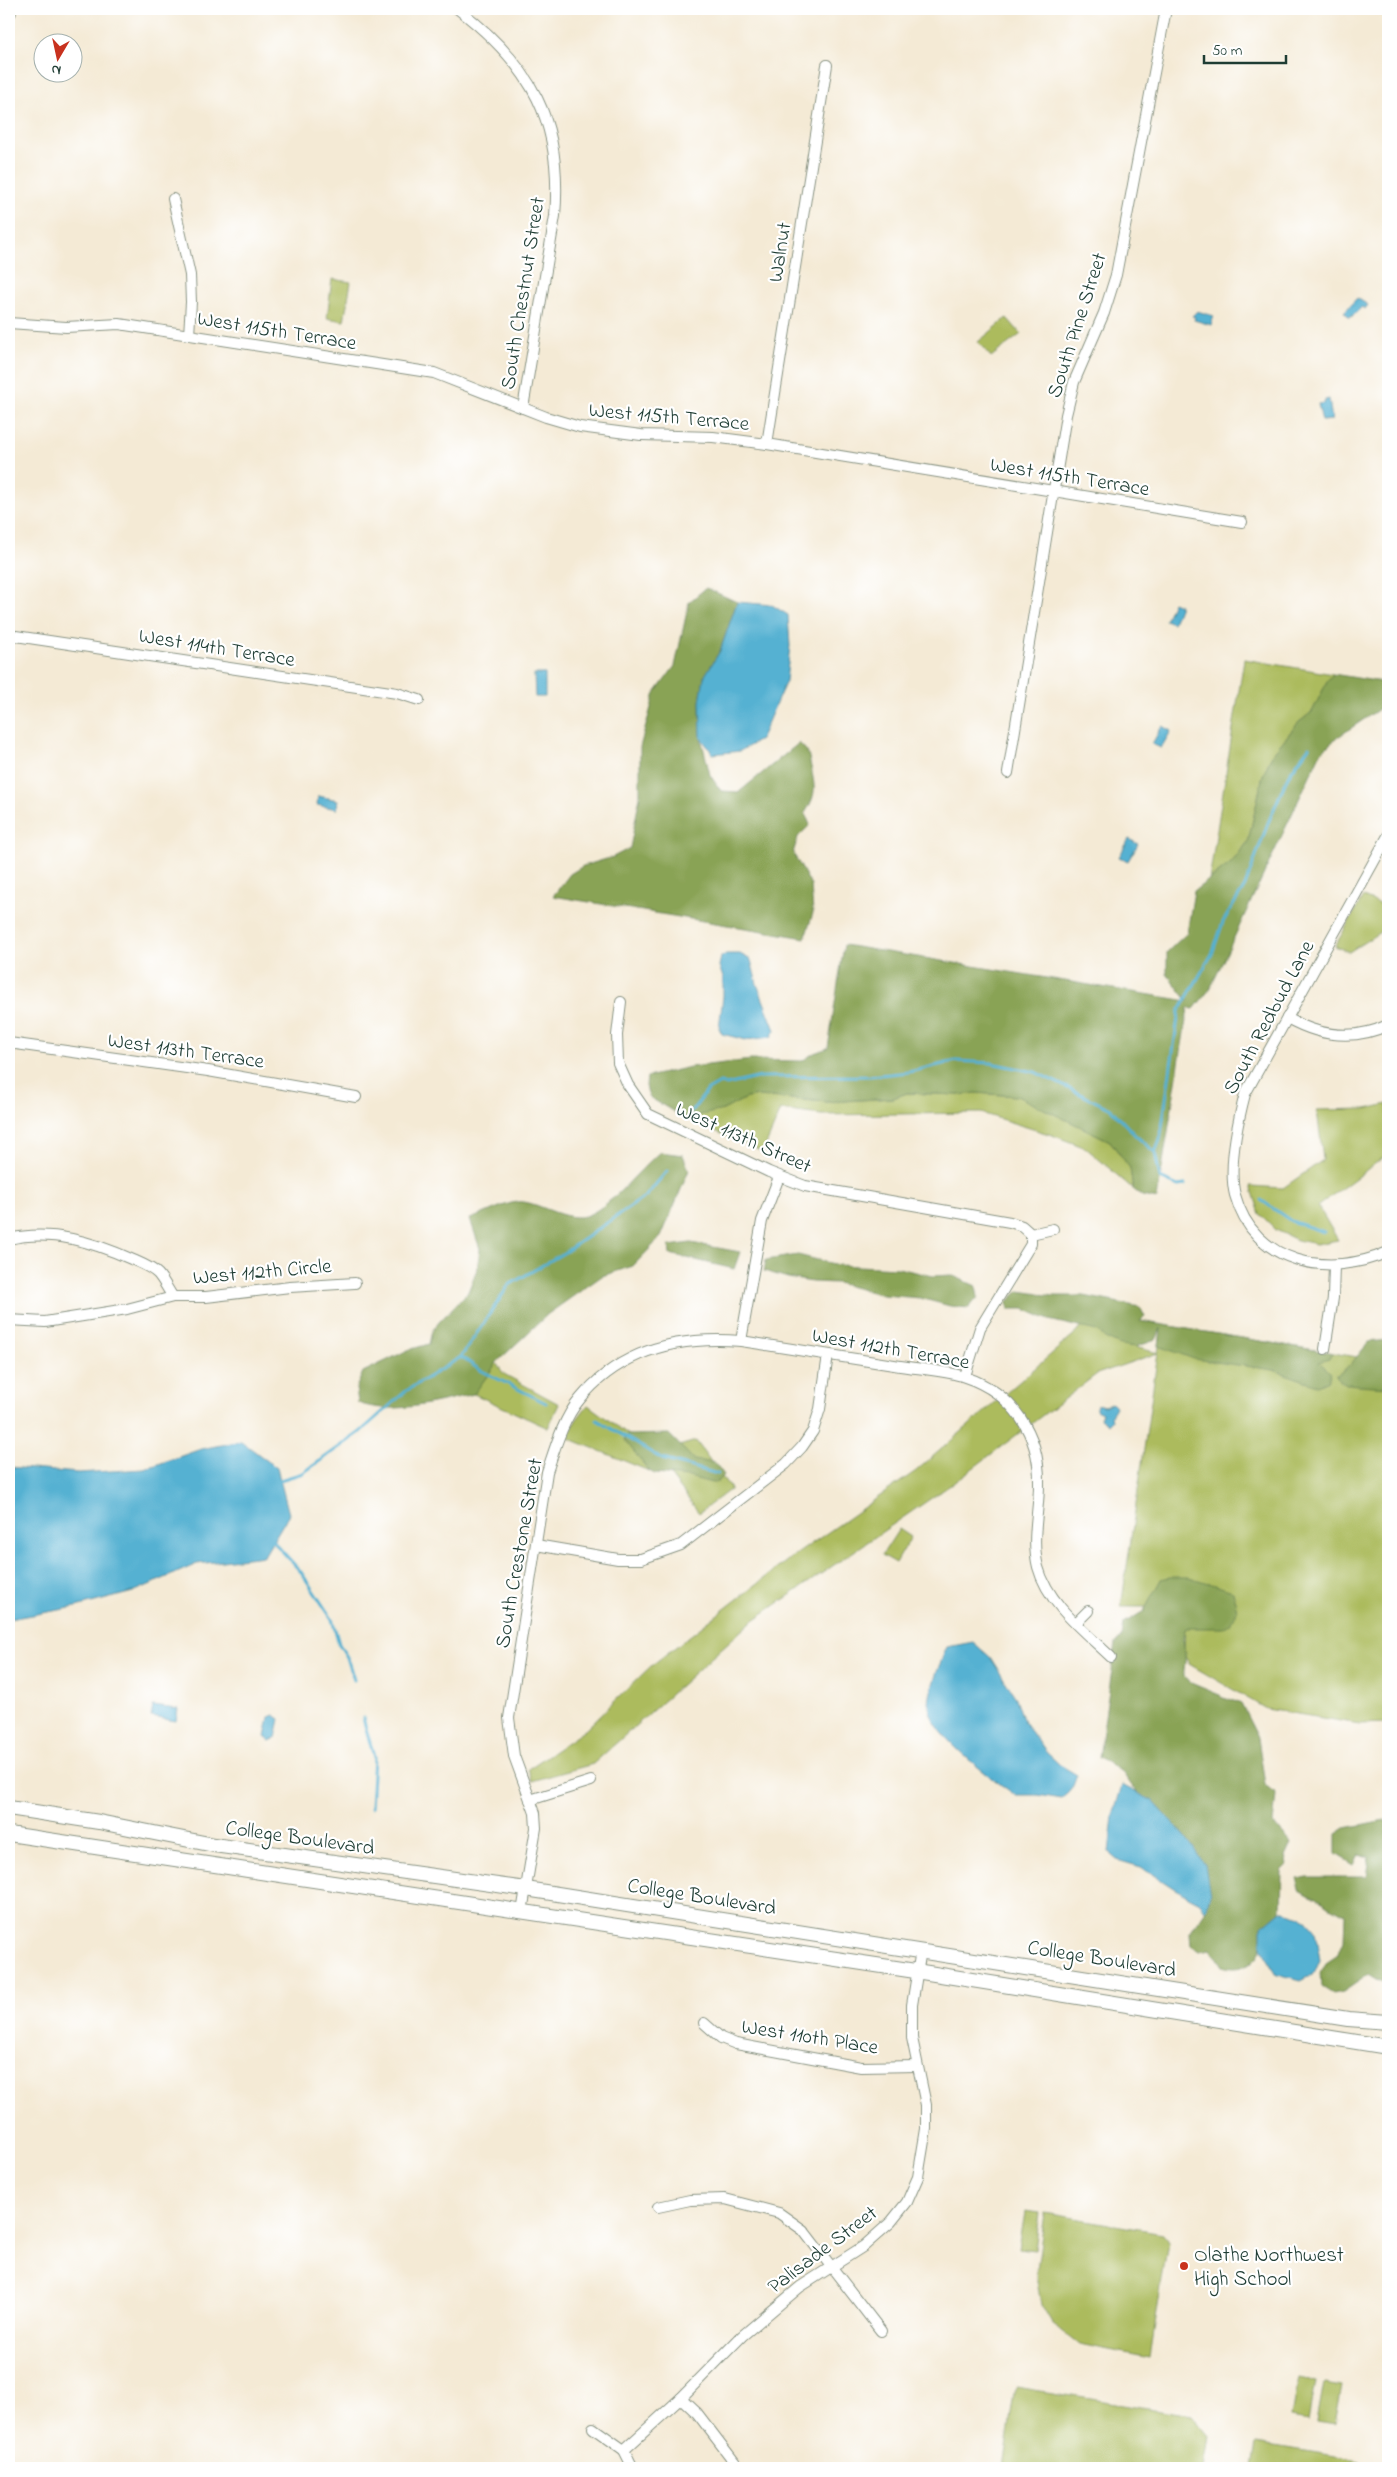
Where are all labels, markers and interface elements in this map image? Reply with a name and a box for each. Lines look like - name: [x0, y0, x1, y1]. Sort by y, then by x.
- north arrow: [32, 32, 82, 82]
- scale bar: [1204, 32, 1287, 64]
- text: 50 m: [1212, 40, 1243, 62]
- text: N: [50, 58, 63, 80]
- street label: South Chestnut Street: [494, 195, 554, 392]
- street label: Walnut: [761, 220, 801, 285]
- street label: South Pine Street: [1040, 249, 1116, 402]
- street label: West 115th Terrace: [195, 305, 359, 359]
- street label: West 115th Terrace: [587, 396, 751, 440]
- street label: West 115th Terrace: [988, 451, 1152, 505]
- street label: West 114th Terrace: [137, 622, 297, 676]
- street label: South Redbud Lane: [1217, 935, 1323, 1100]
- street label: West 113th Terrace: [106, 1026, 266, 1078]
- street label: West 113th Street: [670, 1095, 816, 1182]
- street label: West 112th Circle: [192, 1252, 333, 1294]
- street label: West 112th Terrace: [810, 1321, 972, 1379]
- street label: South Crestone Street: [488, 1456, 551, 1651]
- street label: College Boulevard: [223, 1814, 376, 1866]
- street label: College Boulevard: [625, 1871, 778, 1927]
- street label: College Boulevard: [1025, 1933, 1178, 1989]
- street label: West 110th Place: [739, 2012, 881, 2064]
- street label: Palisade Street: [762, 2199, 885, 2302]
- place label: Olathe Northwest High School: [1194, 2241, 1344, 2297]
- marker: Olathe Northwest High School: [1178, 2260, 1190, 2272]

